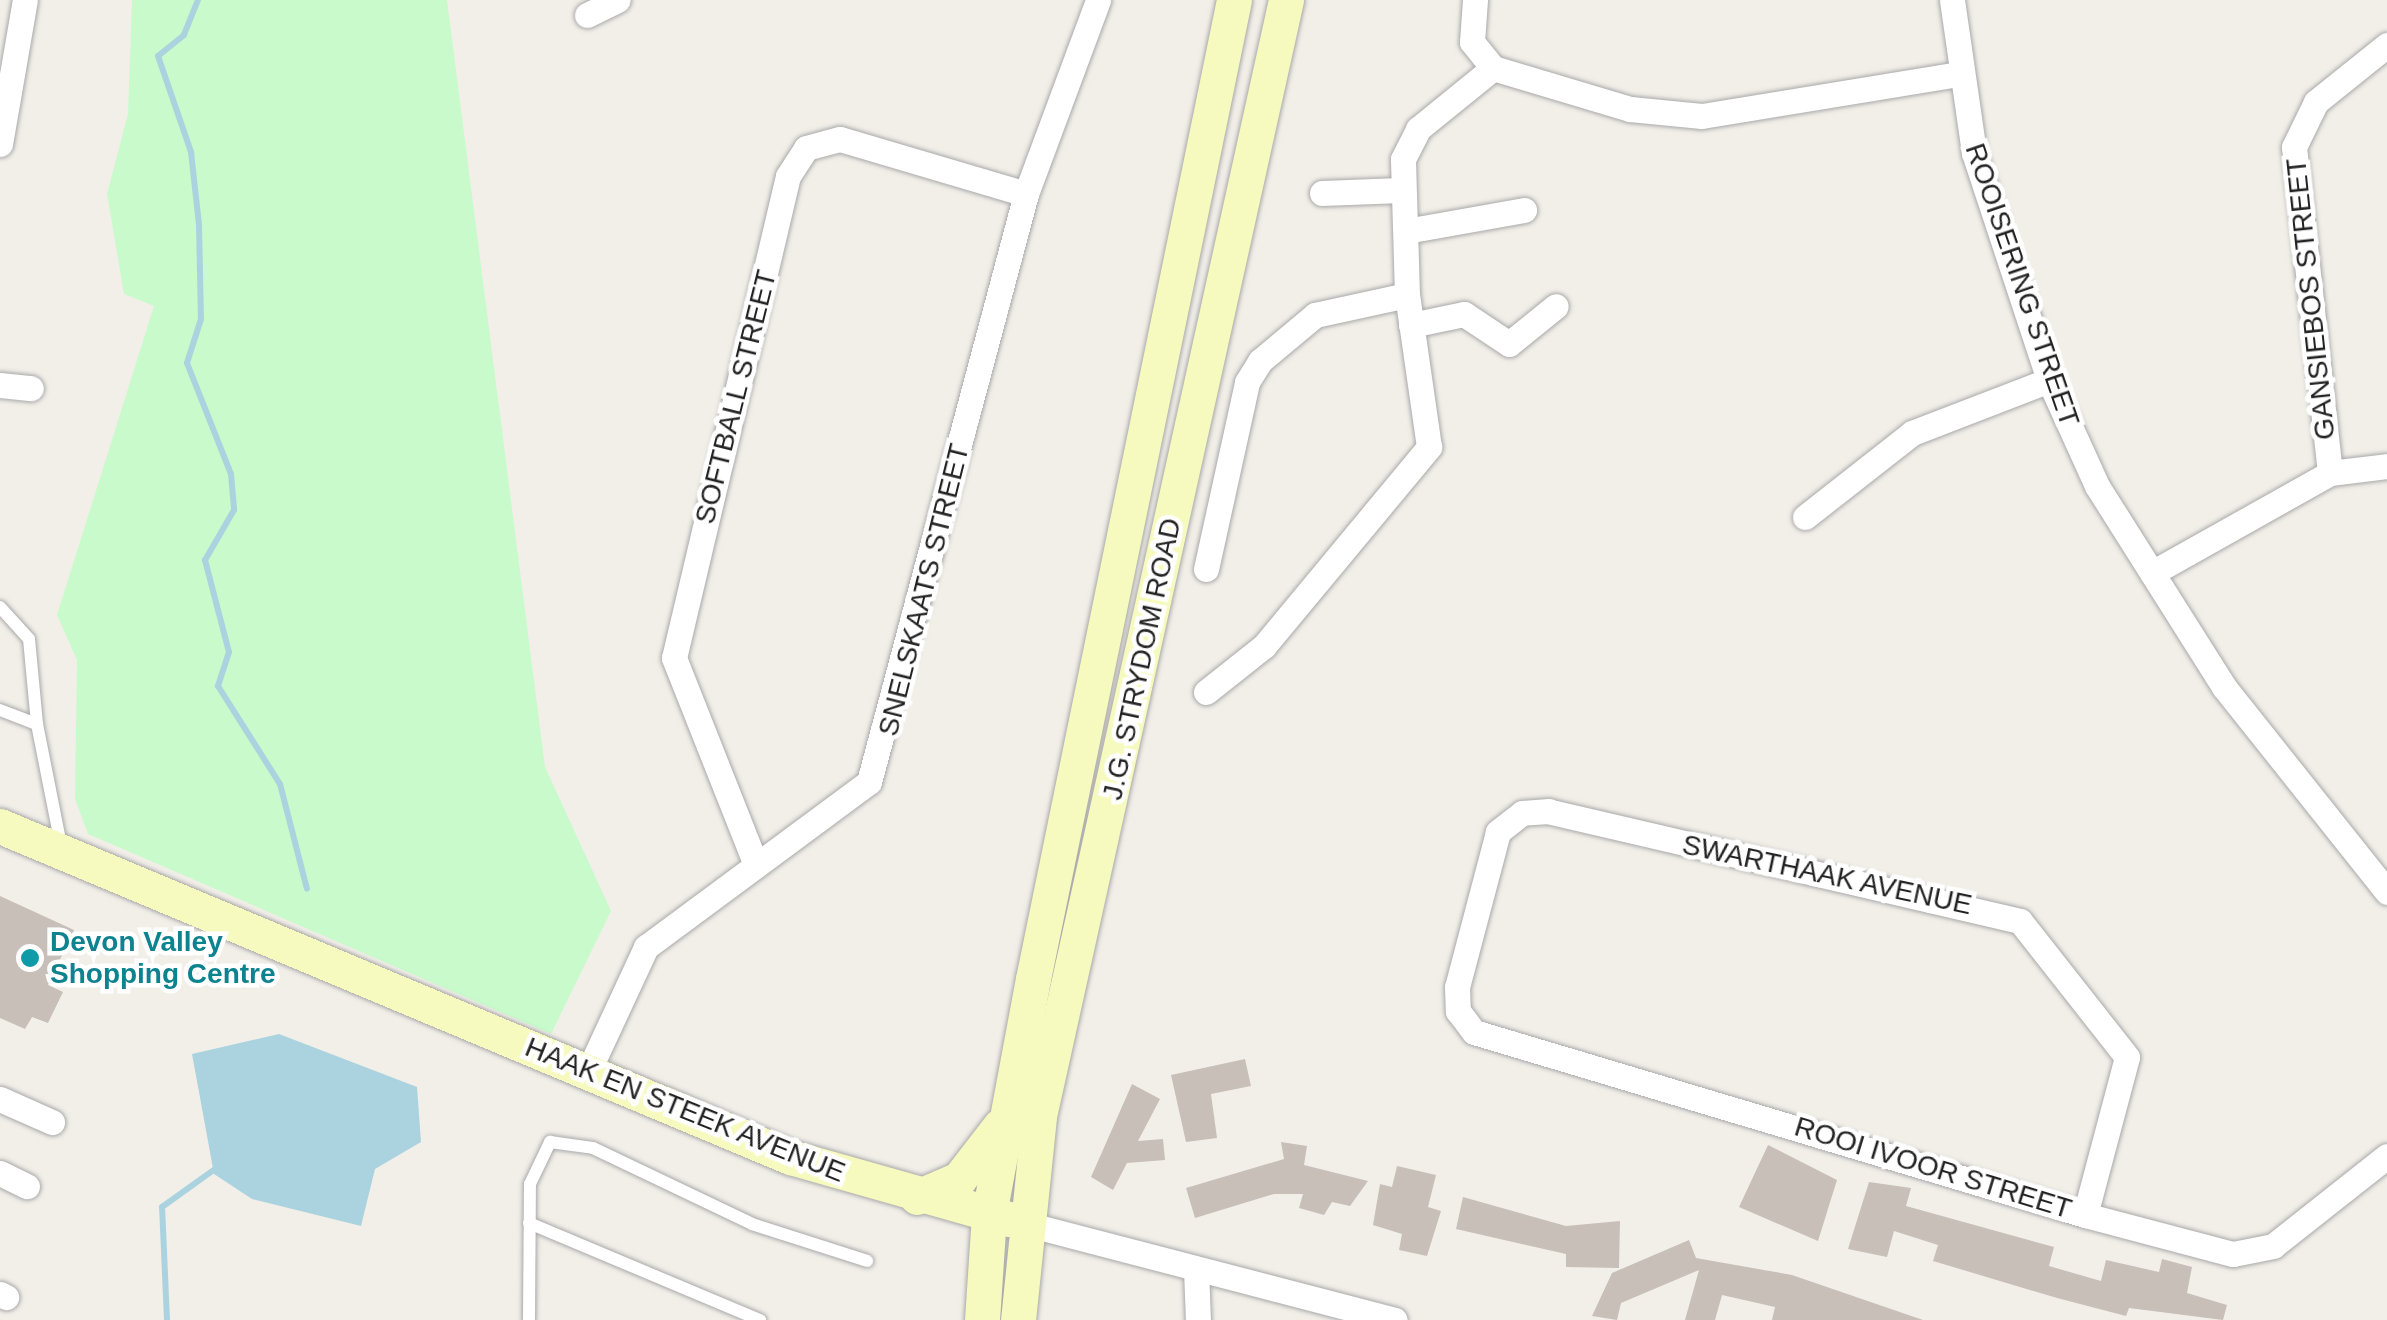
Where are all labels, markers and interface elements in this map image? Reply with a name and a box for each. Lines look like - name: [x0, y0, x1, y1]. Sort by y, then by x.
- street label: ROOISERING STREET: [1958, 139, 2086, 431]
- street label: GANSIEBOS STREET: [2279, 156, 2343, 442]
- street label: SOFTBALL STREET: [688, 266, 784, 528]
- street label: SNELSKAATS STREET: [871, 440, 977, 740]
- street label: J.G. STRYDOM ROAD: [1096, 515, 1188, 803]
- street label: SWARTHAAK AVENUE: [1678, 828, 1976, 922]
- place label: Devon Valley Shopping Centre: [50, 925, 276, 991]
- marker: Devon Valley Shopping Centre: [19, 947, 41, 969]
- street label: HAAK EN STEEK AVENUE: [520, 1030, 850, 1190]
- street label: ROOI IVOOR STREET: [1790, 1110, 2076, 1226]

